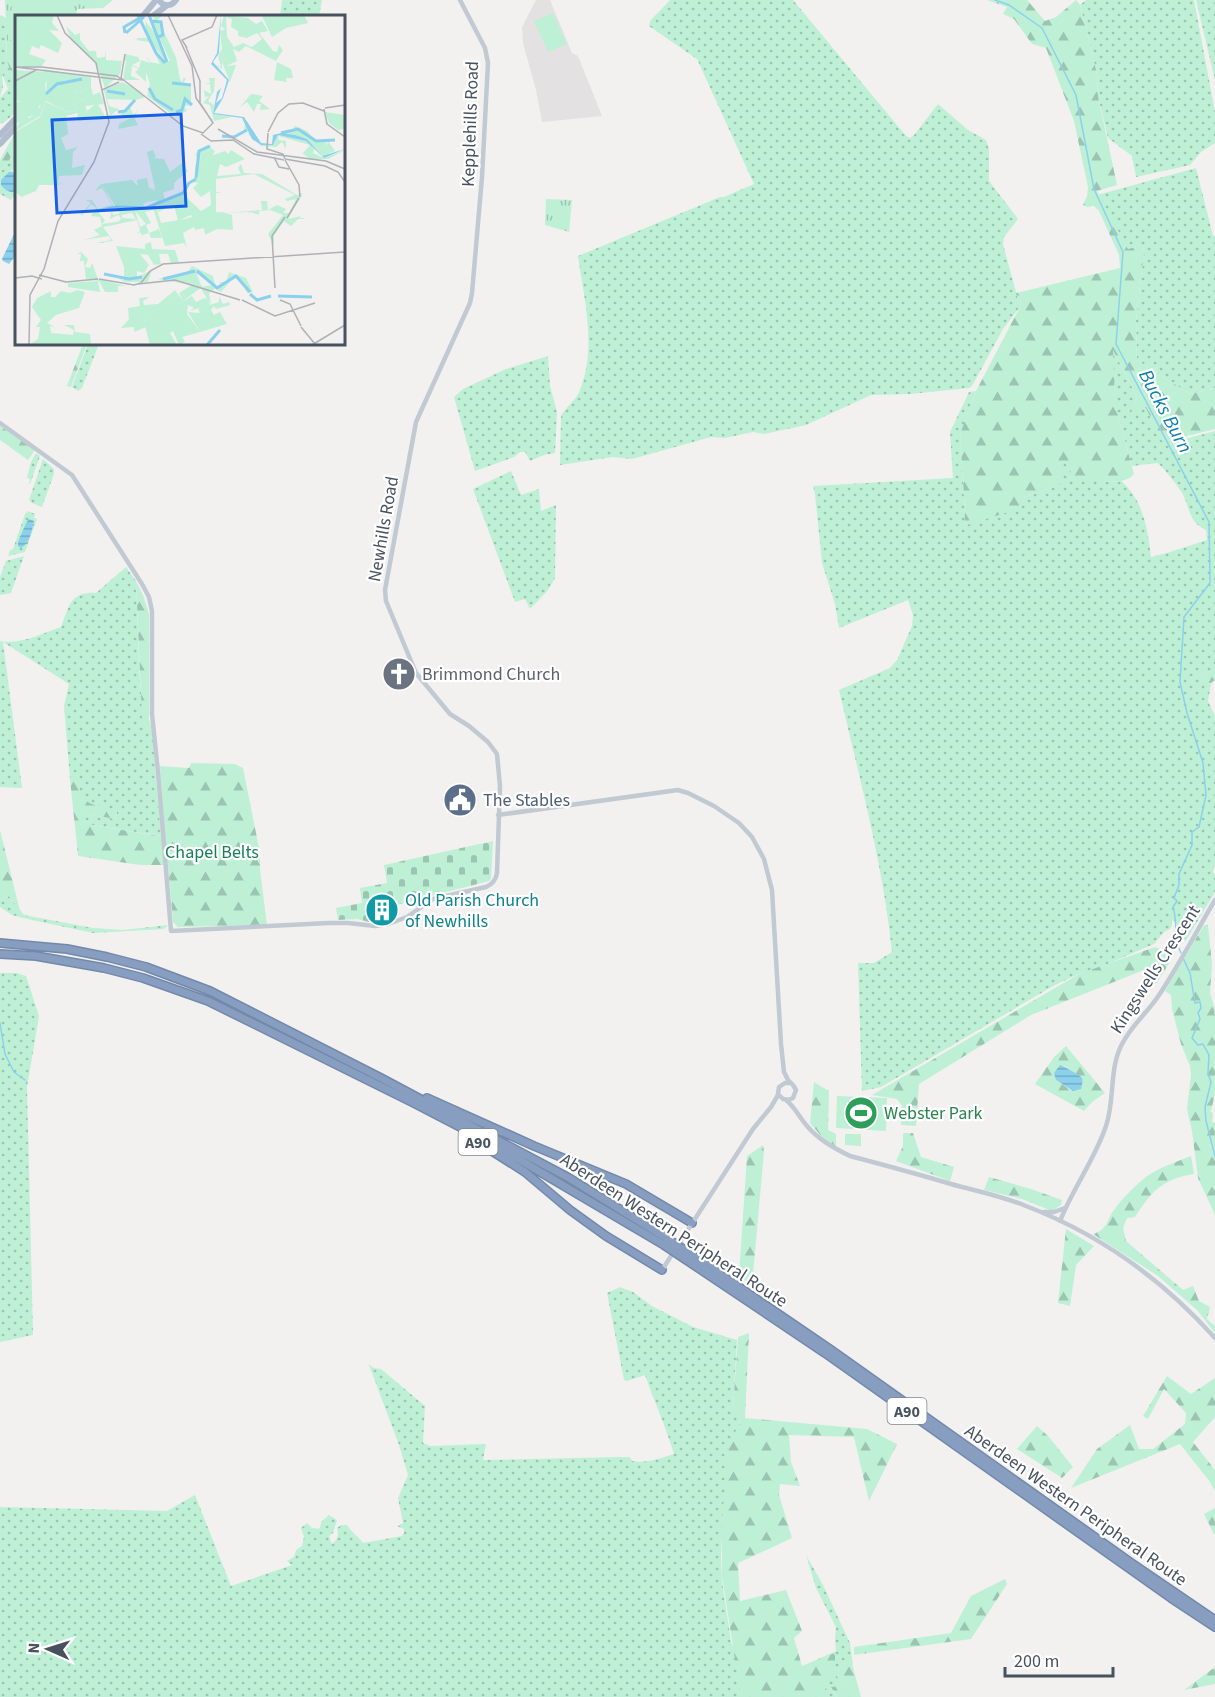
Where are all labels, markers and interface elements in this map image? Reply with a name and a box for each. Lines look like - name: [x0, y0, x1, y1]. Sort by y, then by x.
- inset map: [15, 15, 345, 345]
- street label: Kepplehills Road: [456, 61, 485, 187]
- water label: Bucks Burn: [1131, 365, 1199, 458]
- street label: Newhills Road: [362, 474, 405, 584]
- church icon: Brimmond Church: [381, 656, 417, 692]
- place label: Brimmond Church: [422, 662, 560, 687]
- public building icon: The Stables: [442, 782, 478, 818]
- place label: The Stables: [483, 788, 570, 813]
- park label: Chapel Belts: [165, 840, 259, 865]
- place label: Old Parish Church of Newhills: [405, 888, 539, 934]
- building icon: Old Parish Church of Newhills: [364, 892, 400, 928]
- street label: Kingswells Crescent: [1104, 900, 1206, 1039]
- sports icon: Webster Park: [843, 1095, 879, 1131]
- place label: Webster Park: [884, 1101, 983, 1126]
- road number: A90: [458, 1129, 498, 1155]
- street label: Aberdeen Western Peripheral Route: [555, 1147, 792, 1313]
- road number: A90: [888, 1398, 926, 1424]
- street label: Aberdeen Western Peripheral Route: [959, 1419, 1192, 1592]
- north arrow: [18, 1619, 78, 1679]
- scale bar: [1005, 1640, 1113, 1678]
- text: N: [23, 1642, 45, 1654]
- text: 200 m: [1014, 1649, 1059, 1674]

